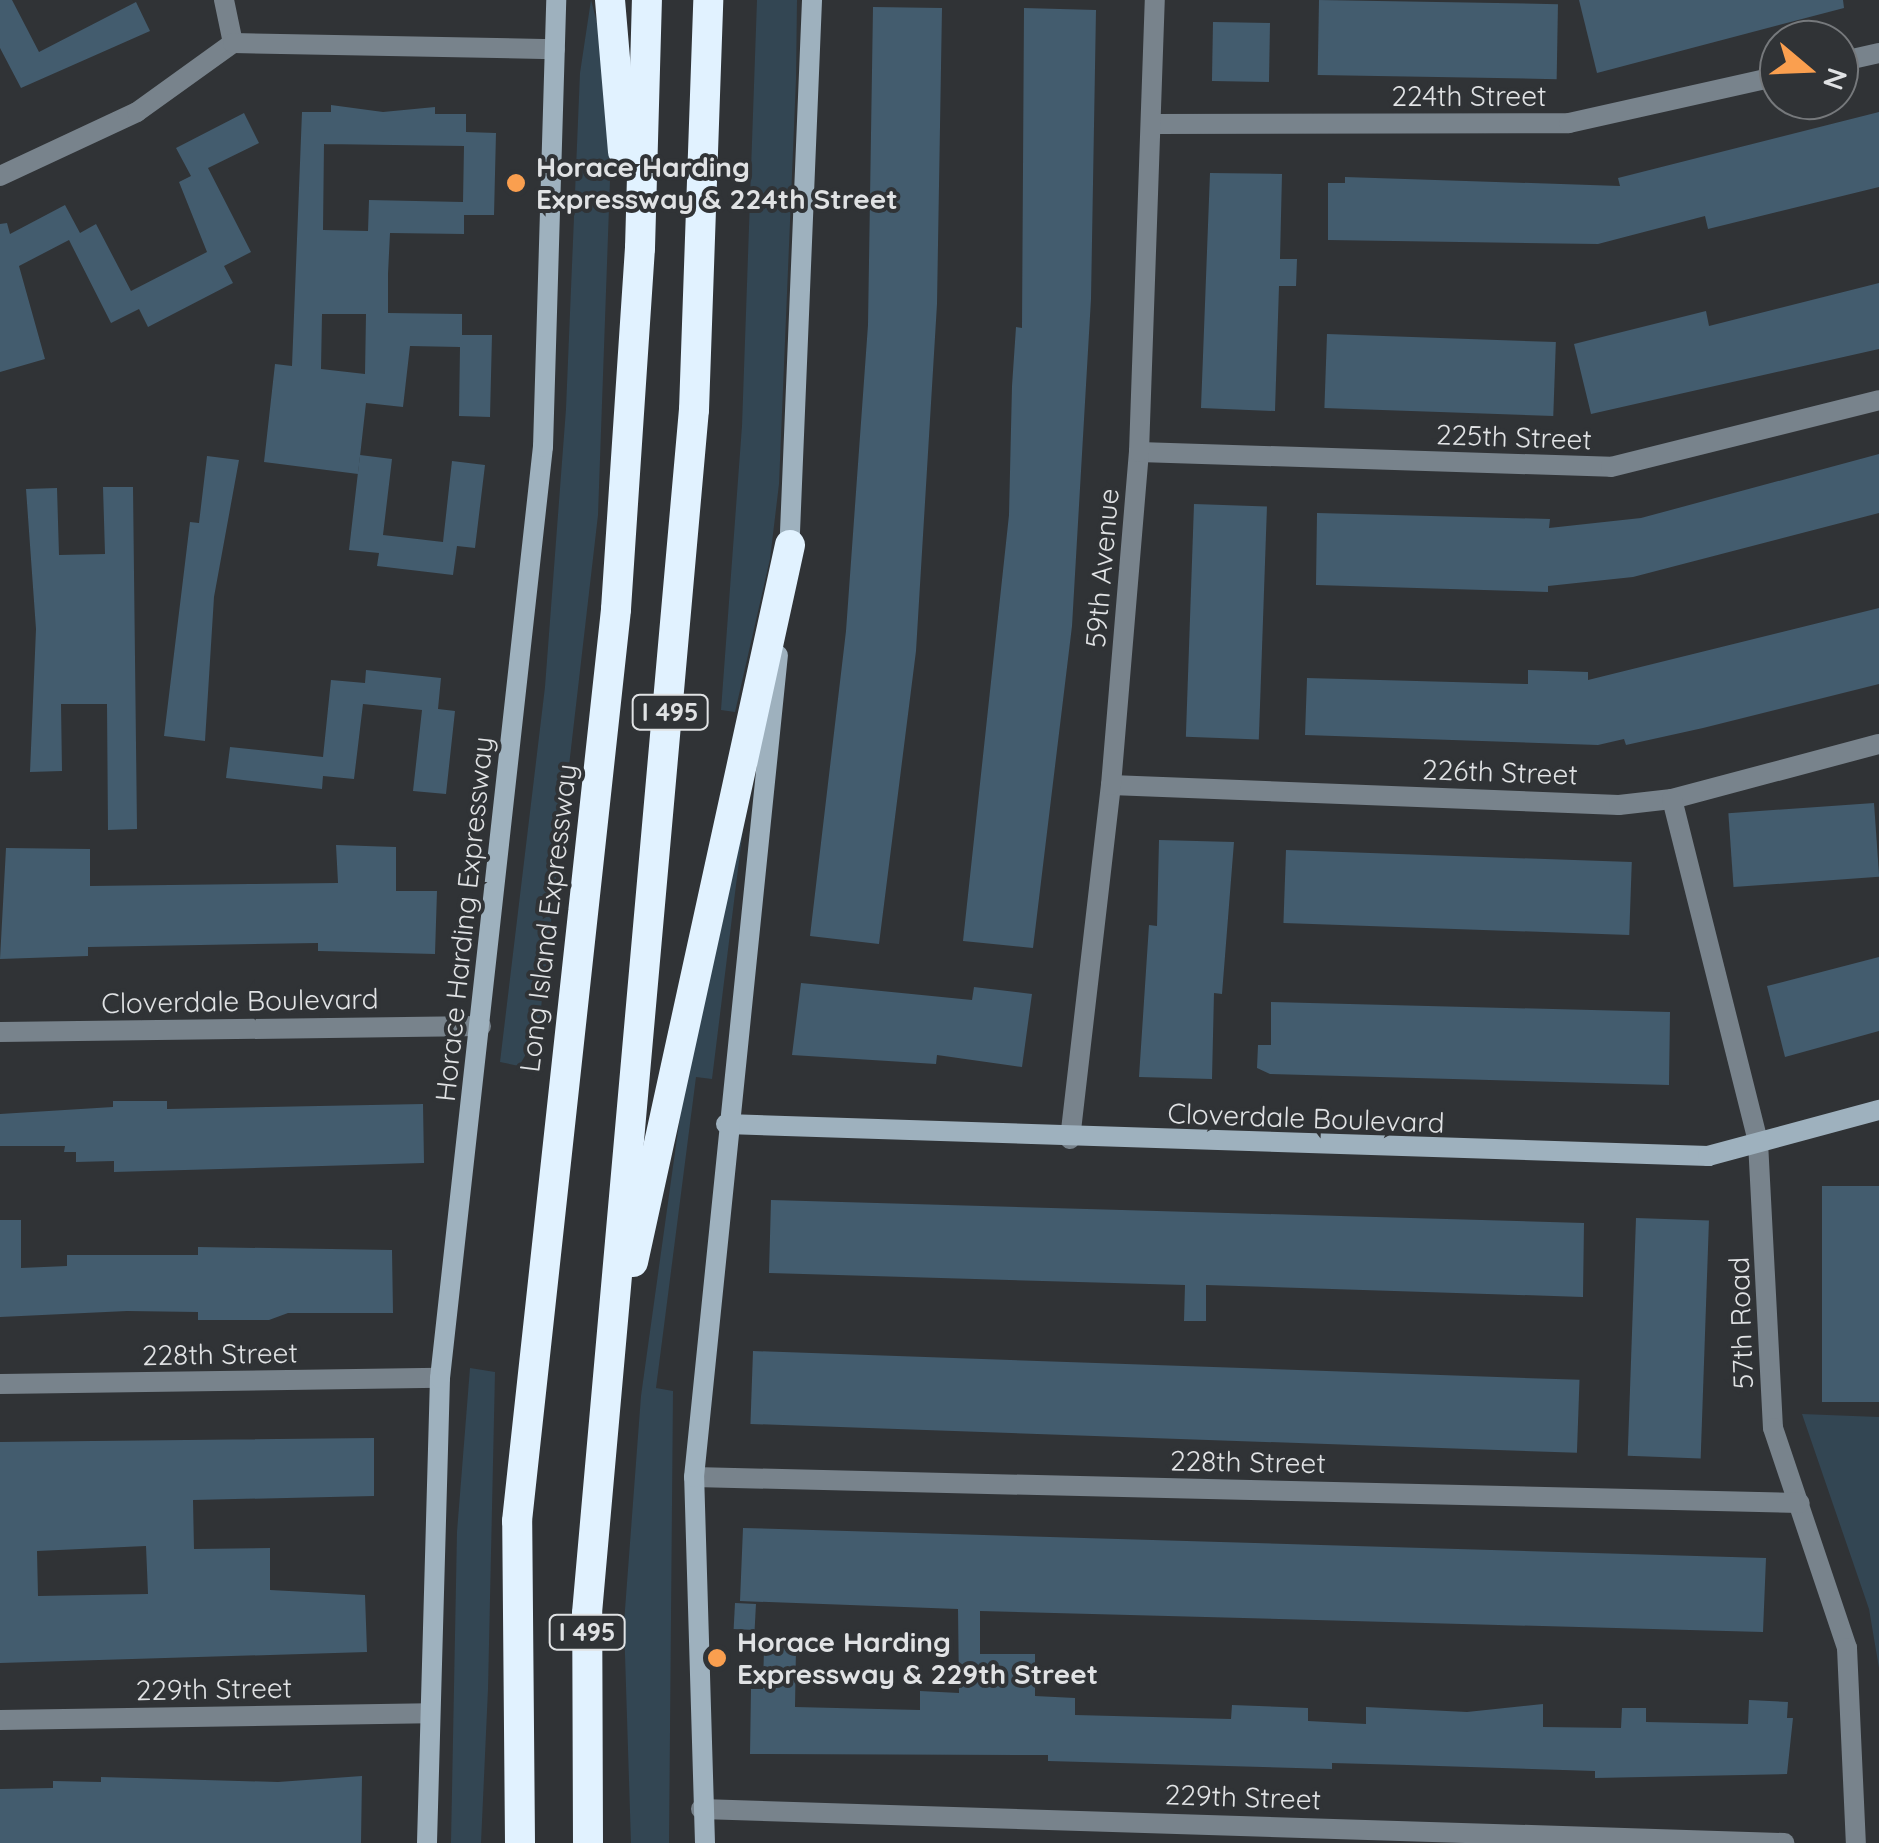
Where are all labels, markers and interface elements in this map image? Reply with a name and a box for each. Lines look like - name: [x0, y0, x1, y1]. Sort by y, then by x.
- north arrow: [1759, 20, 1859, 120]
- text: N: [1816, 64, 1856, 95]
- street label: 224th Street: [1392, 79, 1546, 113]
- place label: Horace Harding Expressway & 224th Street: [536, 150, 898, 216]
- marker: Horace Harding Expressway & 224th Street: [505, 172, 527, 194]
- street label: 225th Street: [1436, 417, 1592, 457]
- street label: 59th Avenue: [1078, 487, 1126, 649]
- road number: I 495: [630, 692, 710, 732]
- street label: Horace Harding Expressway: [428, 735, 500, 1103]
- street label: 226th Street: [1422, 752, 1578, 792]
- street label: Long Island Expressway: [512, 762, 584, 1074]
- street label: Cloverdale Boulevard: [101, 982, 379, 1020]
- street label: Cloverdale Boulevard: [1167, 1096, 1445, 1140]
- street label: 57th Road: [1722, 1256, 1760, 1390]
- street label: 228th Street: [142, 1336, 298, 1372]
- street label: 228th Street: [1170, 1444, 1326, 1480]
- road number: I 495: [547, 1612, 627, 1652]
- place label: Horace Harding Expressway & 229th Street: [737, 1625, 1098, 1691]
- marker: Horace Harding Expressway & 229th Street: [706, 1647, 728, 1669]
- street label: 229th Street: [136, 1671, 292, 1707]
- street label: 229th Street: [1164, 1777, 1322, 1817]

